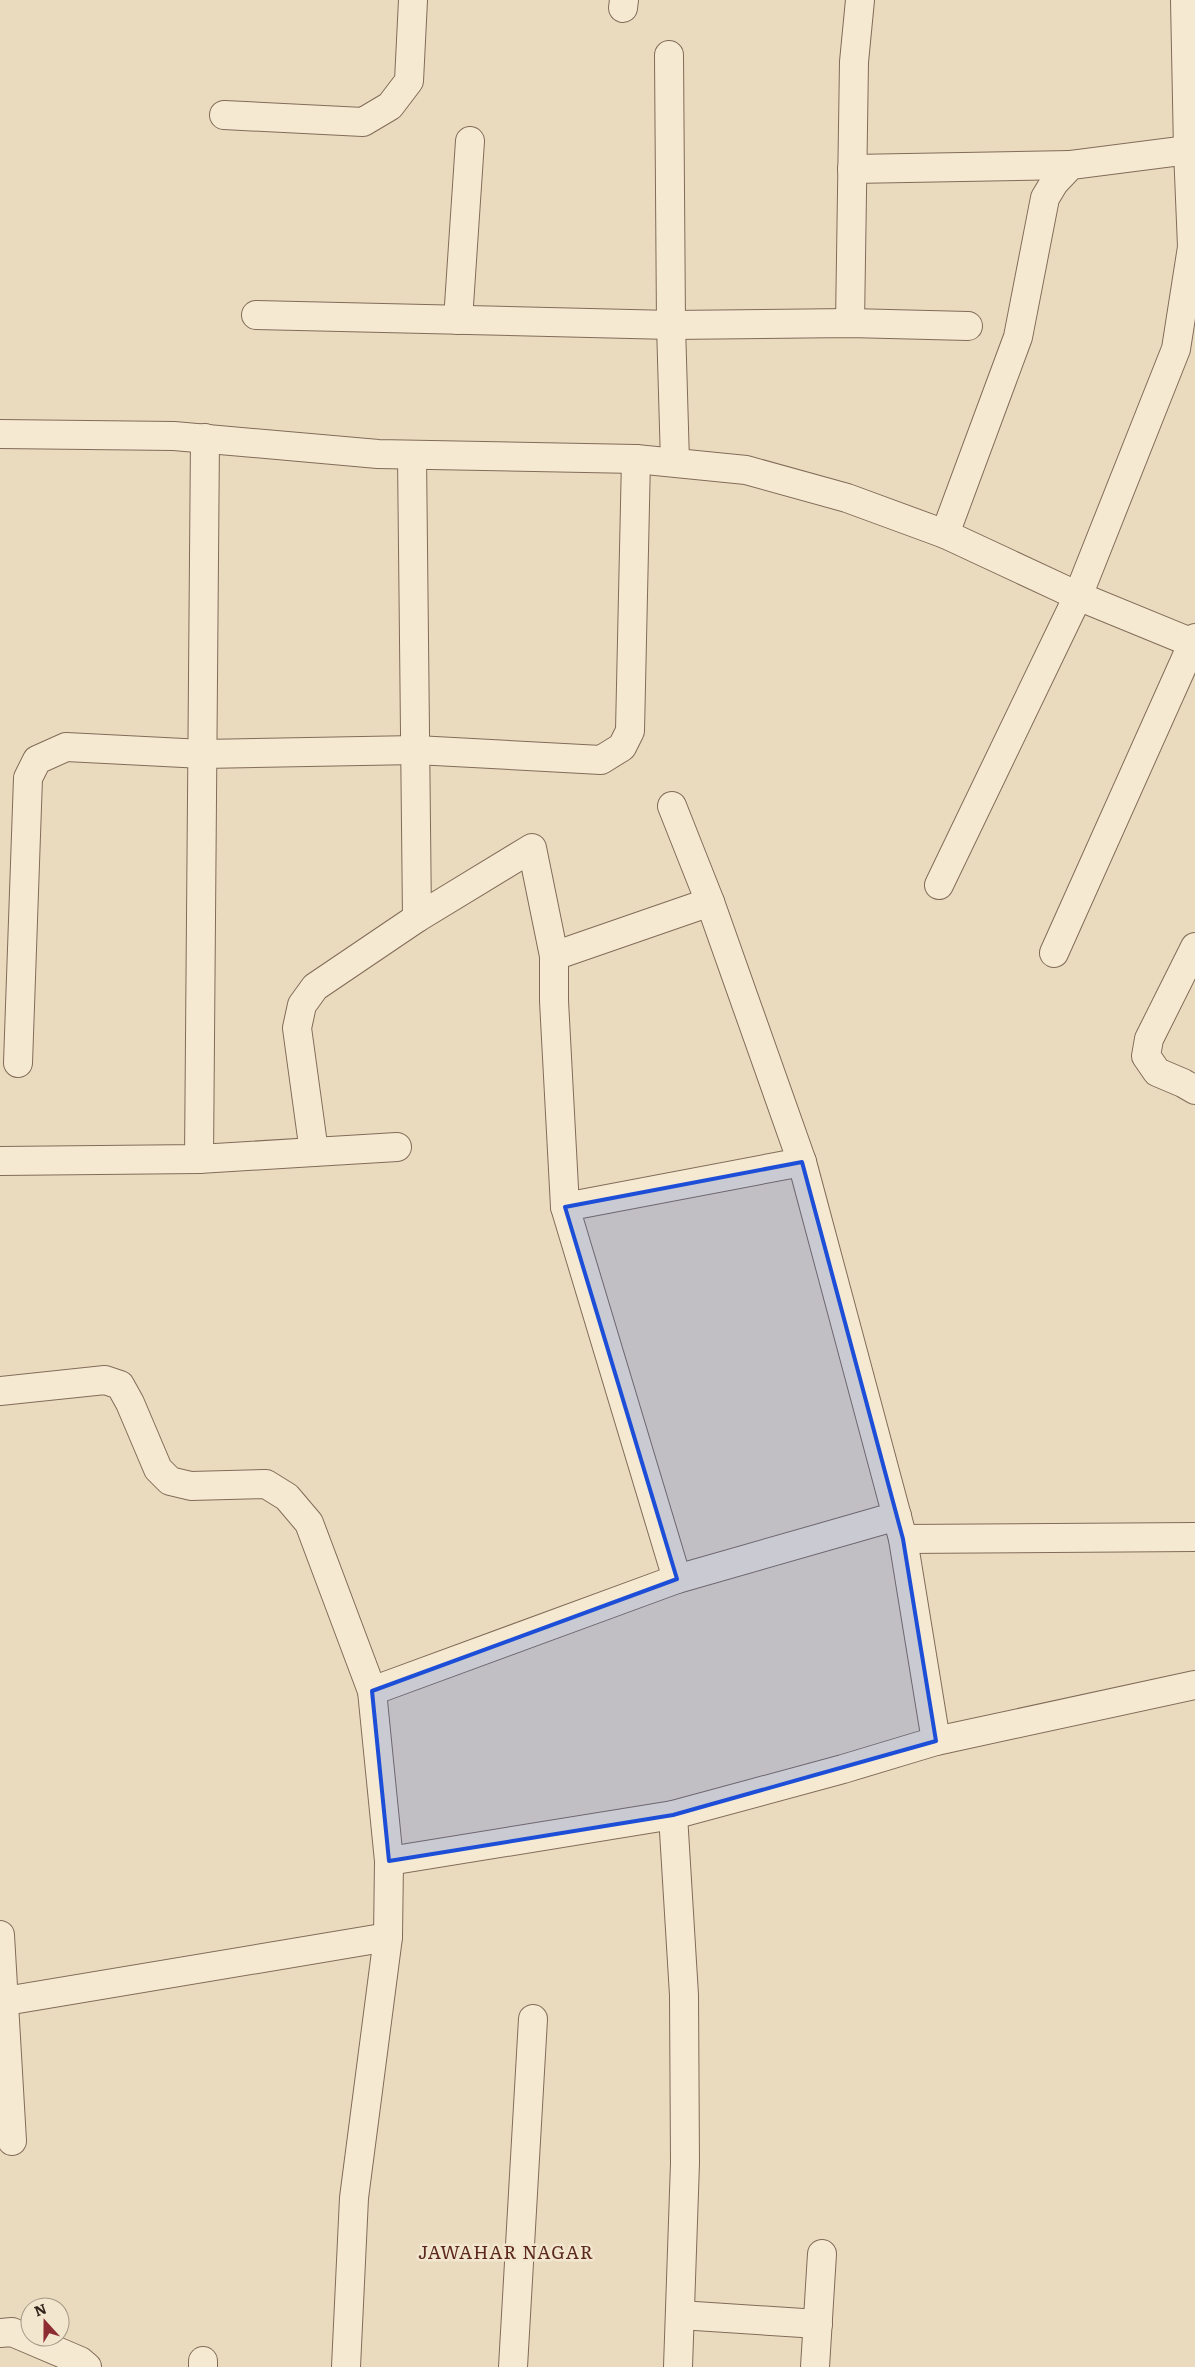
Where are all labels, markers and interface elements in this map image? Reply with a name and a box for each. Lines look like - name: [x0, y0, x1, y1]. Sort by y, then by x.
- district label: JAWAHAR NAGAR: [418, 2238, 594, 2265]
- north arrow: [20, 2297, 70, 2347]
- text: N: [31, 2297, 49, 2320]

